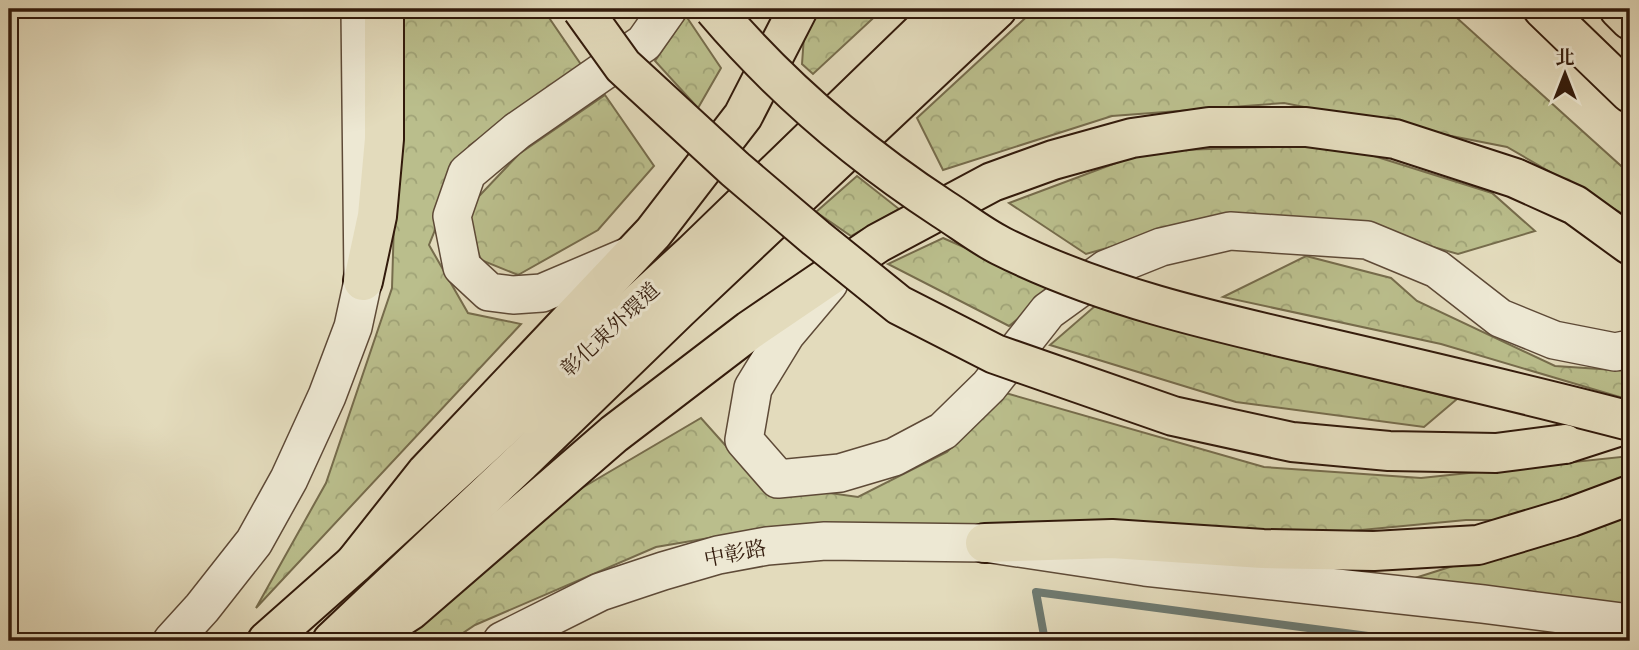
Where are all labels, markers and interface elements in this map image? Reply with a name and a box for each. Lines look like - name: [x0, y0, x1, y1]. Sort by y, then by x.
- north arrow: [1530, 38, 1600, 108]
- text: 北: [1555, 43, 1575, 71]
- street label: 彰化東外環道: [553, 275, 667, 383]
- street label: 中彰路: [701, 532, 769, 574]

